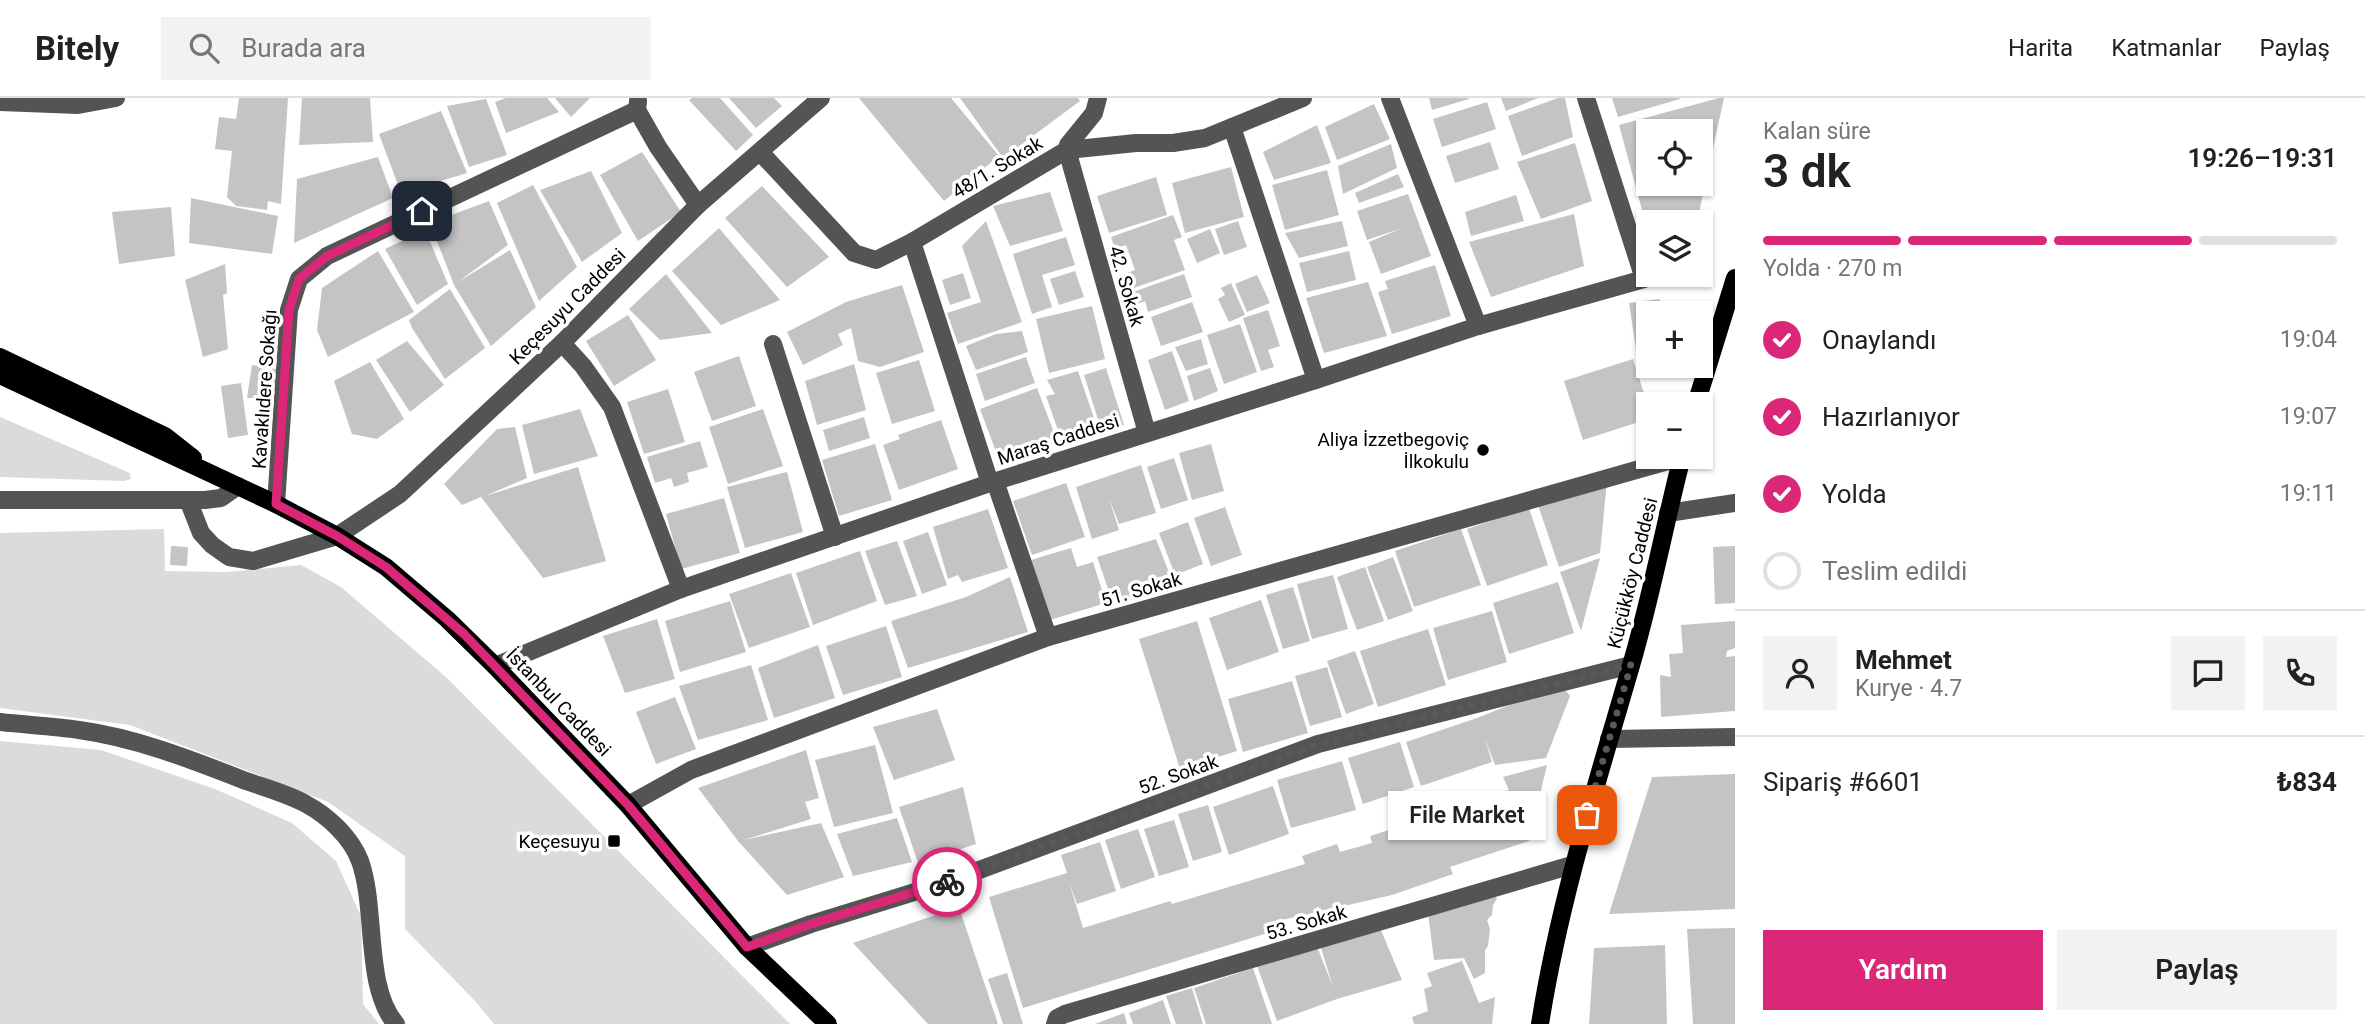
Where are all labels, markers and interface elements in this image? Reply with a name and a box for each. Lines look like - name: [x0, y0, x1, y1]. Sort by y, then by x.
- search box: [161, 17, 651, 80]
- text: Bitely: [35, 29, 119, 68]
- icon: search: [185, 29, 223, 67]
- text: Burada ara: [241, 33, 366, 63]
- text: Harita: [2008, 34, 2073, 62]
- text: Katmanlar: [2111, 34, 2221, 62]
- text: Paylaş: [2259, 34, 2330, 62]
- text: Kalan süre: [1763, 118, 1871, 145]
- map controls: [1636, 119, 1713, 469]
- button: locate: [1636, 119, 1713, 196]
- street label: 48/1. Sokak: [948, 131, 1047, 203]
- text: 19:26–19:31: [2187, 143, 2337, 173]
- text: 3 dk: [1763, 144, 1851, 198]
- pin: [392, 181, 452, 241]
- icon: home: [403, 192, 441, 230]
- button: layers: [1636, 210, 1713, 287]
- street label: Keçesuyu Caddesi: [504, 243, 630, 369]
- street label: 42. Sokak: [1104, 243, 1149, 329]
- text: Yolda · 270 m: [1763, 255, 1902, 282]
- button: +: [1636, 301, 1713, 378]
- street label: Kavaklıdere Sokağı: [247, 309, 282, 470]
- icon: check: [1763, 321, 1801, 359]
- text: Onaylandı: [1822, 325, 1936, 355]
- text: 19:04: [2280, 326, 2337, 353]
- button: −: [1636, 392, 1713, 469]
- icon: check: [1763, 398, 1801, 436]
- text: Hazırlanıyor: [1822, 402, 1960, 432]
- text: 19:07: [2280, 403, 2337, 430]
- street label: Maraş Caddesi: [994, 409, 1122, 470]
- place label: Aliya İzzetbegoviç İlkokulu: [1317, 428, 1469, 473]
- marker: Aliya İzzetbegoviç İlkokulu: [1475, 442, 1491, 458]
- icon: check: [1763, 475, 1801, 513]
- text: Yolda: [1822, 479, 1887, 509]
- text: 19:11: [2280, 480, 2337, 507]
- street label: Küçükköy Caddesi: [1603, 495, 1662, 651]
- text: Teslim edildi: [1822, 556, 1967, 586]
- street label: 51. Sokak: [1098, 567, 1184, 612]
- button: person: [1763, 636, 1837, 710]
- button: chat: [2171, 636, 2245, 710]
- button: phone: [2263, 636, 2337, 710]
- street label: İstanbul Caddesi: [501, 644, 616, 761]
- text: Mehmet: [1855, 645, 1952, 675]
- text: Kurye · 4.7: [1855, 675, 1962, 702]
- street label: 52. Sokak: [1135, 749, 1221, 799]
- text: Sipariş #6601: [1763, 767, 1923, 797]
- text: ₺834: [2277, 767, 2337, 797]
- pin: [1557, 785, 1617, 845]
- callout: File Market: [1388, 790, 1545, 840]
- icon: bag: [1568, 796, 1606, 834]
- text: File Market: [1409, 802, 1525, 829]
- place label: Keçesuyu: [518, 830, 600, 853]
- marker: Keçesuyu: [606, 833, 622, 849]
- courier: [912, 847, 982, 917]
- icon: bike: [928, 863, 966, 901]
- street label: 53. Sokak: [1263, 900, 1349, 945]
- button: Yardım: [1763, 930, 2043, 1010]
- button: Paylaş: [2057, 930, 2337, 1010]

